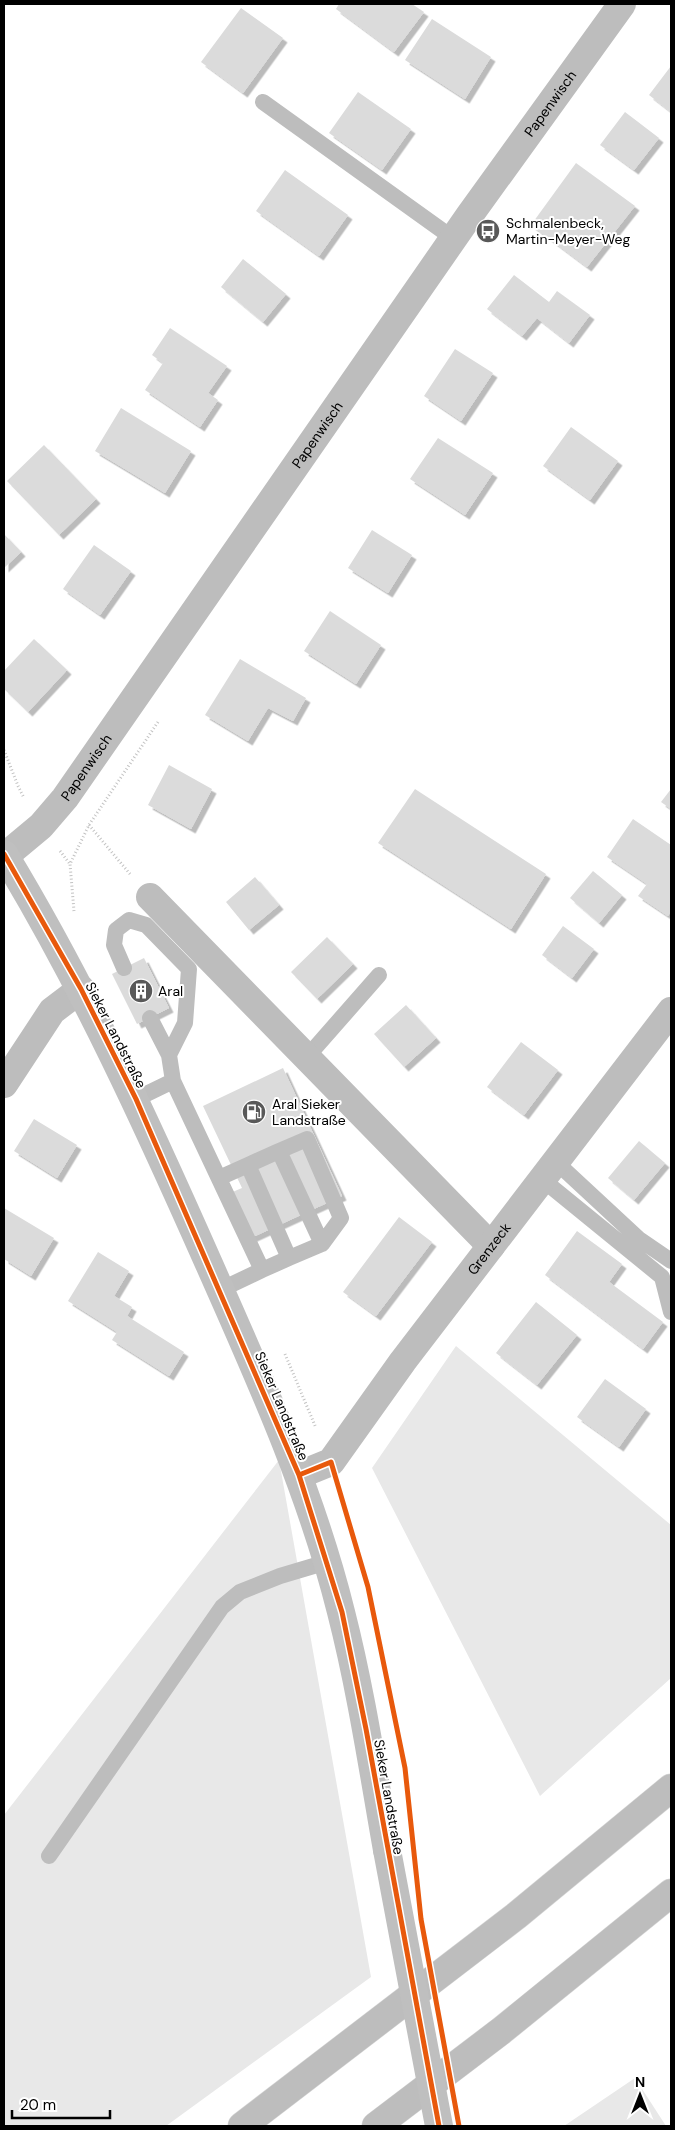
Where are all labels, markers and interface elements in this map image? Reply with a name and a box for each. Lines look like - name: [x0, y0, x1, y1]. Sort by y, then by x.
- street label: Papenwisch: [520, 67, 580, 140]
- place label: Schmalenbeck, Martin-Meyer-Weg: [506, 214, 631, 248]
- bus stop icon: Schmalenbeck, Martin-Meyer-Weg: [475, 218, 501, 244]
- street label: Papenwisch: [288, 398, 347, 472]
- street label: Papenwisch: [57, 730, 116, 804]
- building icon: Aral: [128, 978, 154, 1004]
- street label: Sieker Landstraße: [81, 979, 151, 1091]
- place label: Aral: [158, 982, 183, 1000]
- place label: Aral Sieker Landstraße: [272, 1095, 346, 1129]
- fuel station icon: Aral Sieker Landstraße: [241, 1099, 267, 1125]
- street label: Grenzeck: [463, 1219, 515, 1278]
- street label: Sieker Landstraße: [251, 1349, 313, 1463]
- street label: Sieker Landstraße: [370, 1738, 408, 1856]
- north arrow: [615, 2070, 665, 2120]
- text: N: [635, 2073, 645, 2091]
- scale bar: [12, 2088, 110, 2120]
- text: 20 m: [20, 2095, 56, 2115]

